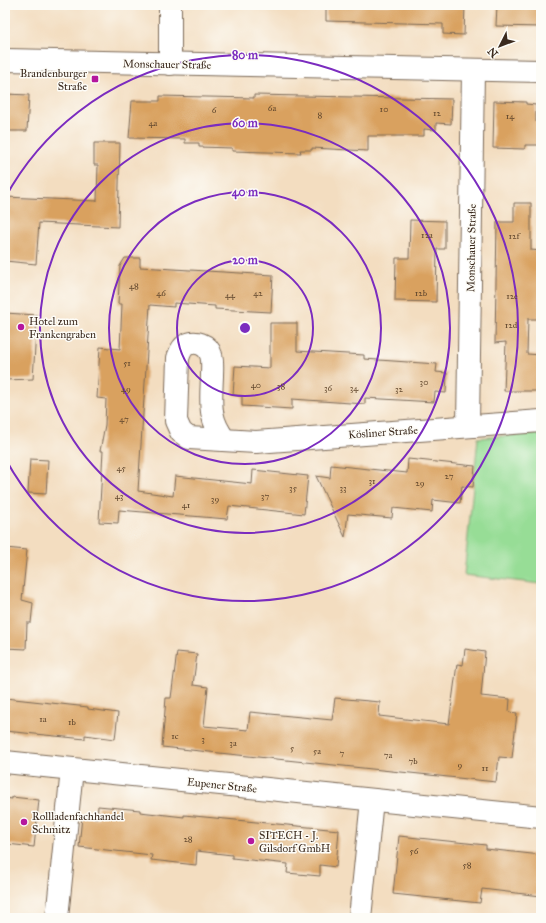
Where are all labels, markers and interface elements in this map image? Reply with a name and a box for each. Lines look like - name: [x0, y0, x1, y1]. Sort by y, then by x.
- north arrow: [480, 26, 520, 66]
- text: N: [485, 44, 501, 60]
- text: 80 m: [232, 48, 259, 62]
- street label: Monschauer Straße: [123, 57, 212, 72]
- place label: Brandenburger Straße: [20, 67, 88, 93]
- marker: Brandenburger Straße: [90, 74, 100, 84]
- house number: 6a: [268, 102, 276, 113]
- house number: 10: [380, 103, 388, 114]
- house number: 6: [212, 104, 217, 115]
- house number: 12: [433, 107, 442, 118]
- house number: 8: [318, 109, 323, 120]
- house number: 14: [506, 110, 515, 121]
- text: 60 m: [232, 116, 259, 130]
- house number: 4a: [149, 117, 158, 128]
- text: 40 m: [232, 185, 259, 200]
- street label: Monschauer Straße: [464, 203, 479, 292]
- house number: 12a: [421, 229, 433, 240]
- house number: 12f: [508, 230, 521, 241]
- text: 20 m: [232, 253, 259, 267]
- house number: 48: [129, 280, 139, 291]
- house number: 46: [156, 287, 166, 298]
- house number: 42: [253, 287, 263, 298]
- house number: 12b: [415, 287, 428, 298]
- house number: 44: [225, 289, 236, 300]
- house number: 12e: [506, 290, 518, 301]
- place label: Hotel zum Frankengraben: [29, 315, 96, 341]
- house number: 12d: [505, 319, 518, 330]
- centre of rings: [238, 321, 252, 335]
- marker: Hotel zum Frankengraben: [16, 322, 26, 332]
- house number: 51: [123, 357, 131, 368]
- house number: 30: [420, 376, 428, 387]
- house number: 40: [251, 379, 261, 390]
- house number: 38: [277, 380, 285, 391]
- house number: 36: [324, 382, 332, 393]
- house number: 34: [350, 382, 359, 393]
- house number: 49: [121, 383, 131, 394]
- house number: 32: [395, 383, 404, 394]
- house number: 47: [119, 413, 129, 424]
- street label: Kösliner Straße: [348, 424, 419, 441]
- house number: 45: [116, 462, 126, 473]
- house number: 27: [445, 470, 454, 481]
- house number: 31: [368, 475, 376, 486]
- house number: 29: [415, 477, 425, 488]
- house number: 35: [289, 482, 298, 493]
- house number: 33: [339, 482, 347, 493]
- house number: 43: [115, 490, 124, 501]
- house number: 37: [261, 490, 269, 501]
- house number: 39: [211, 493, 219, 504]
- house number: 41: [182, 499, 191, 510]
- house number: 1a: [39, 713, 47, 724]
- house number: 1b: [68, 716, 77, 727]
- house number: 1c: [171, 730, 179, 741]
- house number: 3: [201, 733, 205, 744]
- house number: 3a: [229, 737, 237, 748]
- house number: 5: [290, 742, 295, 753]
- house number: 5a: [313, 745, 321, 756]
- house number: 7: [340, 747, 345, 758]
- house number: 7a: [384, 749, 392, 760]
- house number: 7b: [408, 755, 418, 766]
- house number: 9: [458, 759, 463, 770]
- house number: 11: [481, 762, 489, 773]
- street label: Eupener Straße: [186, 775, 258, 796]
- place label: Rollladenfachhandel Schmitz: [32, 810, 124, 836]
- marker: Rollladenfachhandel Schmitz: [19, 817, 29, 827]
- place label: SITECH - J. Gilsdorf GmbH: [259, 829, 331, 855]
- house number: 28: [183, 833, 193, 844]
- marker: SITECH - J. Gilsdorf GmbH: [246, 836, 256, 846]
- house number: 56: [410, 845, 419, 856]
- house number: 58: [463, 859, 472, 870]

